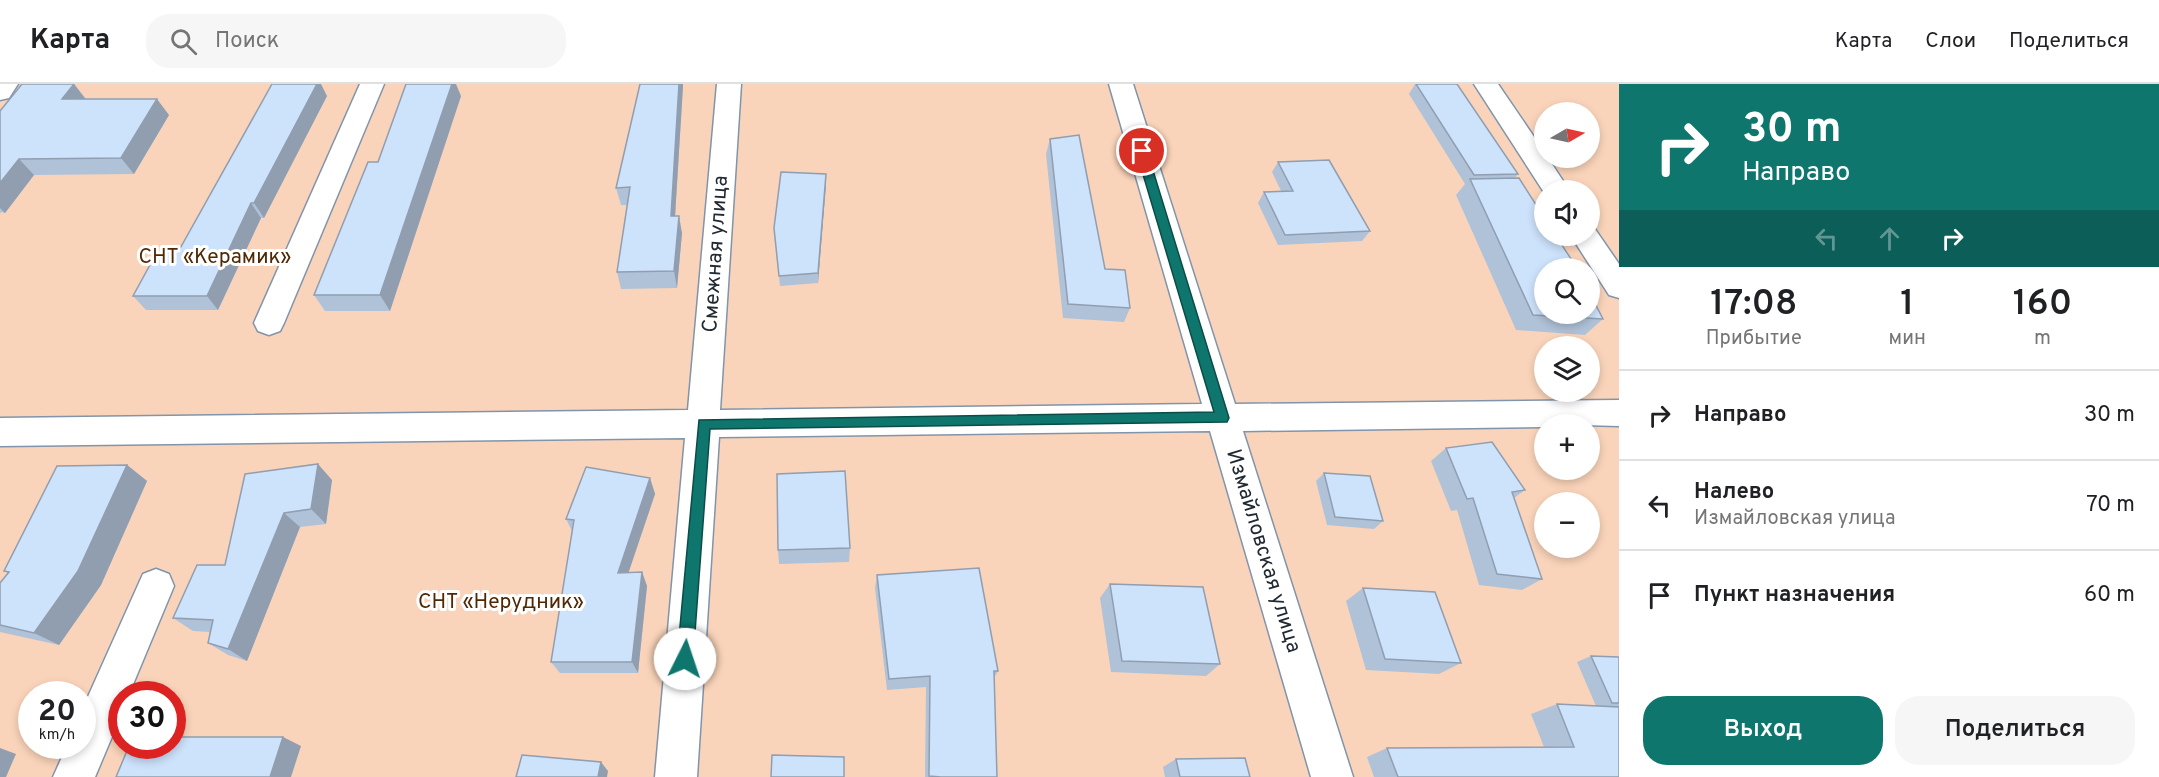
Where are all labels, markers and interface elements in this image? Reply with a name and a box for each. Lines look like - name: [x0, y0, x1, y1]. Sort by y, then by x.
- search box: [146, 14, 566, 68]
- text: Карта: [30, 23, 110, 59]
- icon: search: [167, 25, 200, 58]
- text: Поиск: [215, 28, 279, 55]
- text: Карта: [1835, 28, 1892, 55]
- text: Слои: [1925, 28, 1976, 55]
- text: Поделиться: [2009, 28, 2129, 55]
- north arrow: [1534, 102, 1600, 168]
- map controls: [1534, 102, 1600, 558]
- text: 30 m: [1742, 104, 1841, 157]
- icon: right: [1643, 108, 1721, 186]
- pin: [1116, 125, 1167, 176]
- icon: arrive: [1125, 134, 1158, 167]
- text: Направо: [1742, 156, 1850, 190]
- street label: Смежная улица: [697, 174, 735, 334]
- button: sound: [1534, 180, 1600, 246]
- icon: left: [1810, 222, 1843, 255]
- icon: ahead: [1873, 222, 1906, 255]
- icon: right: [1936, 222, 1969, 255]
- park label: СНТ «Керамик»: [139, 244, 292, 271]
- button: search: [1534, 258, 1600, 324]
- text: 17:08: [1710, 282, 1797, 328]
- text: 1: [1900, 282, 1914, 328]
- text: 160: [2013, 282, 2072, 328]
- text: Прибытие: [1706, 326, 1802, 352]
- text: мин: [1889, 326, 1926, 352]
- text: m: [2034, 326, 2051, 352]
- button: layers: [1534, 336, 1600, 402]
- icon: right: [1643, 399, 1676, 432]
- text: Направо: [1694, 402, 1786, 429]
- text: 30 m: [2084, 402, 2135, 429]
- button: +: [1534, 414, 1600, 480]
- street label: Измайловская улица: [1219, 446, 1307, 656]
- text: Налево: [1694, 479, 1774, 506]
- icon: left: [1643, 489, 1676, 522]
- button: −: [1534, 492, 1600, 558]
- text: 70 m: [2086, 492, 2135, 519]
- text: Измайловская улица: [1694, 506, 1895, 532]
- icon: arrive: [1643, 579, 1676, 612]
- text: Пункт назначения: [1694, 582, 1895, 609]
- text: 60 m: [2084, 582, 2135, 609]
- park label: СНТ «Нерудник»: [418, 589, 584, 616]
- position arrow: [653, 627, 717, 691]
- speed limit sign: 30: [108, 681, 186, 759]
- text: 20: [38, 694, 76, 731]
- button: Выход: [1643, 696, 1883, 765]
- button: Поделиться: [1895, 696, 2135, 765]
- text: km/h: [39, 726, 75, 745]

